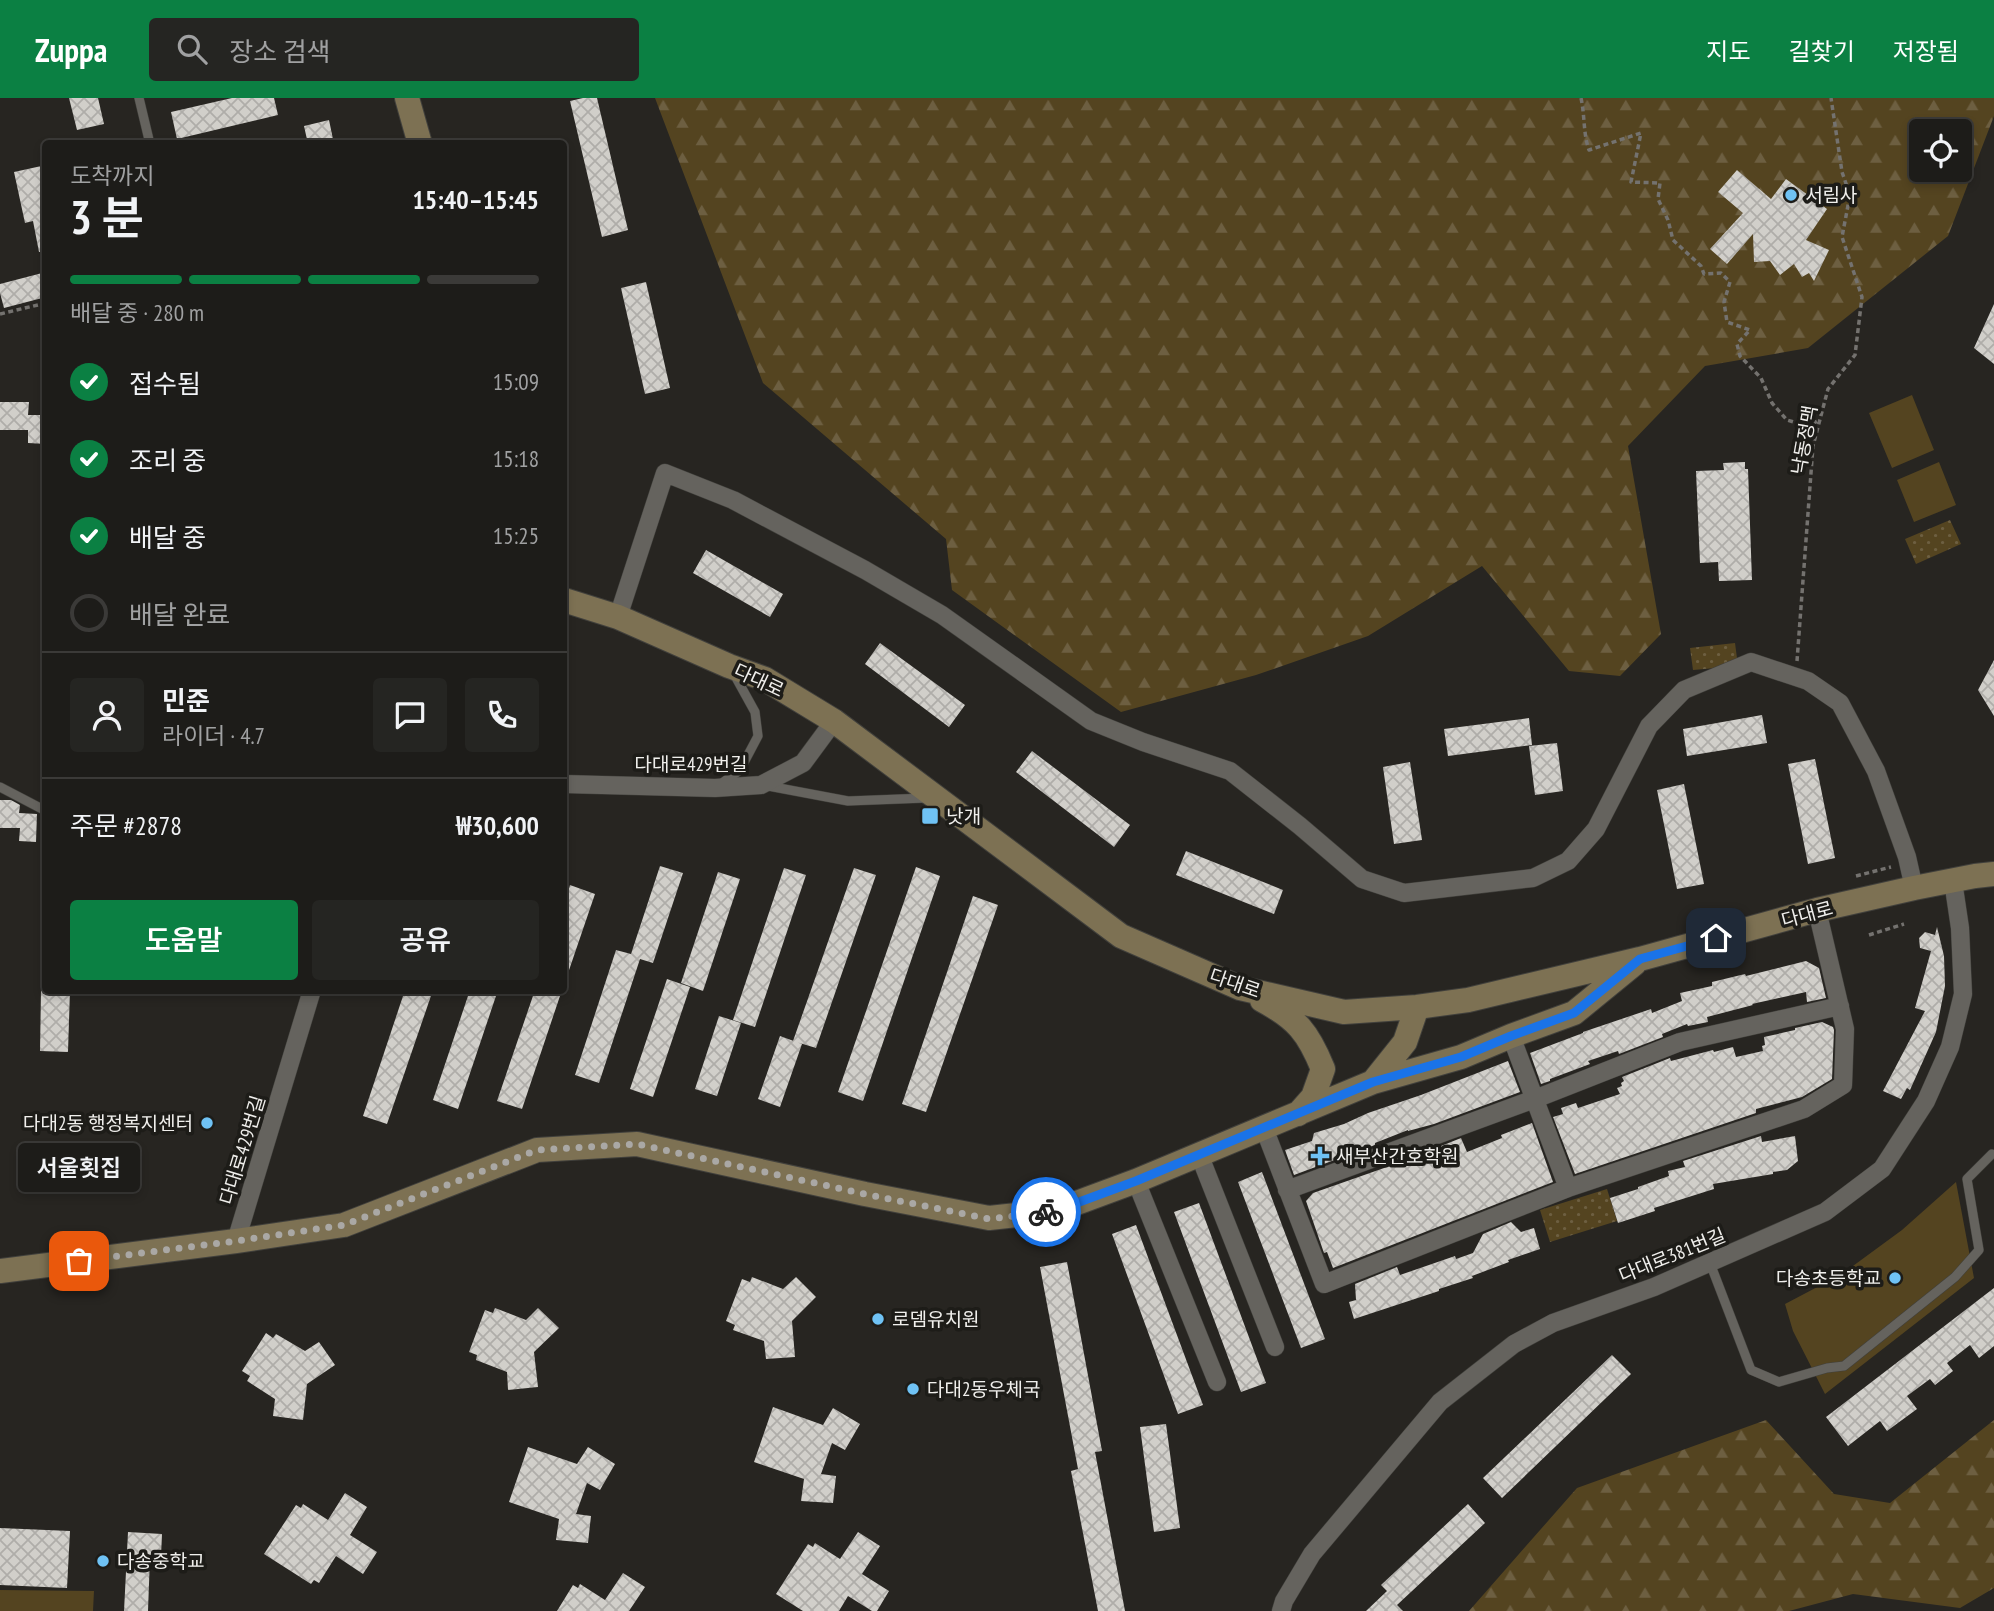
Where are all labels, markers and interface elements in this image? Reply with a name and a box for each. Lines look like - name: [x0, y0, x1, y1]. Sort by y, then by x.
- search box: [149, 18, 639, 81]
- text: Zuppa: [35, 28, 107, 71]
- icon: search: [173, 30, 211, 68]
- text: 장소 검색: [229, 35, 331, 68]
- text: 지도: [1706, 36, 1751, 67]
- text: 길찾기: [1789, 36, 1855, 67]
- text: 저장됨: [1893, 36, 1959, 67]
- map controls: [1909, 119, 1972, 182]
- button: locate: [1909, 119, 1972, 182]
- text: 도착까지: [70, 161, 155, 190]
- text: 15:40–15:45: [412, 183, 539, 216]
- place label: 서림사: [1805, 183, 1857, 207]
- text: 3 분: [70, 187, 144, 247]
- marker: 서림사: [1783, 187, 1799, 203]
- text: 배달 중 · 280 m: [70, 298, 204, 327]
- icon: check: [70, 363, 108, 401]
- text: 접수됨: [129, 367, 201, 400]
- text: 15:09: [493, 367, 539, 396]
- street label: 낙동정맥: [1786, 403, 1822, 477]
- icon: check: [70, 440, 108, 478]
- text: 조리 중: [129, 444, 206, 477]
- text: 15:18: [493, 444, 539, 473]
- icon: check: [70, 517, 108, 555]
- text: 배달 중: [129, 521, 206, 554]
- text: 15:25: [493, 521, 539, 550]
- text: 배달 완료: [129, 598, 230, 631]
- street label: 다대로: [730, 658, 788, 702]
- button: person: [70, 678, 144, 752]
- button: chat: [373, 678, 447, 752]
- button: phone: [465, 678, 539, 752]
- text: 민준: [162, 684, 210, 717]
- text: 라이더 · 4.7: [162, 721, 265, 750]
- street label: 다대로429번길: [634, 752, 748, 776]
- place label: 낫개: [946, 804, 981, 828]
- marker: 낫개: [920, 806, 940, 826]
- text: 주문 #2878: [70, 809, 182, 842]
- text: ₩30,600: [456, 809, 539, 842]
- street label: 다대로: [1779, 896, 1835, 932]
- button: 도움말: [70, 900, 298, 980]
- button: 공유: [312, 900, 539, 980]
- pin: [1686, 908, 1746, 968]
- icon: home: [1697, 919, 1735, 957]
- street label: 다대로: [1206, 963, 1264, 1003]
- street label: 다대로429번길: [214, 1092, 270, 1208]
- place label: 다대2동 행정복지센터: [23, 1111, 193, 1135]
- marker: 다대2동 행정복지센터: [199, 1115, 215, 1131]
- callout: 서울횟집: [18, 1142, 140, 1191]
- place label: 새부산간호학원: [1336, 1144, 1458, 1168]
- marker: 새부산간호학원: [1310, 1146, 1330, 1166]
- text: 서울횟집: [37, 1153, 121, 1182]
- courier: [1011, 1177, 1081, 1247]
- icon: bike: [1027, 1193, 1065, 1231]
- street label: 다대로381번길: [1615, 1223, 1729, 1287]
- pin: [49, 1231, 109, 1291]
- icon: bag: [60, 1242, 98, 1280]
- place label: 다송초등학교: [1776, 1266, 1881, 1290]
- marker: 다송초등학교: [1887, 1270, 1903, 1286]
- place label: 로뎀유치원: [892, 1307, 979, 1331]
- marker: 로뎀유치원: [870, 1311, 886, 1327]
- place label: 다대2동우체국: [927, 1377, 1040, 1401]
- marker: 다대2동우체국: [905, 1381, 921, 1397]
- place label: 다송중학교: [117, 1549, 204, 1573]
- marker: 다송중학교: [95, 1553, 111, 1569]

